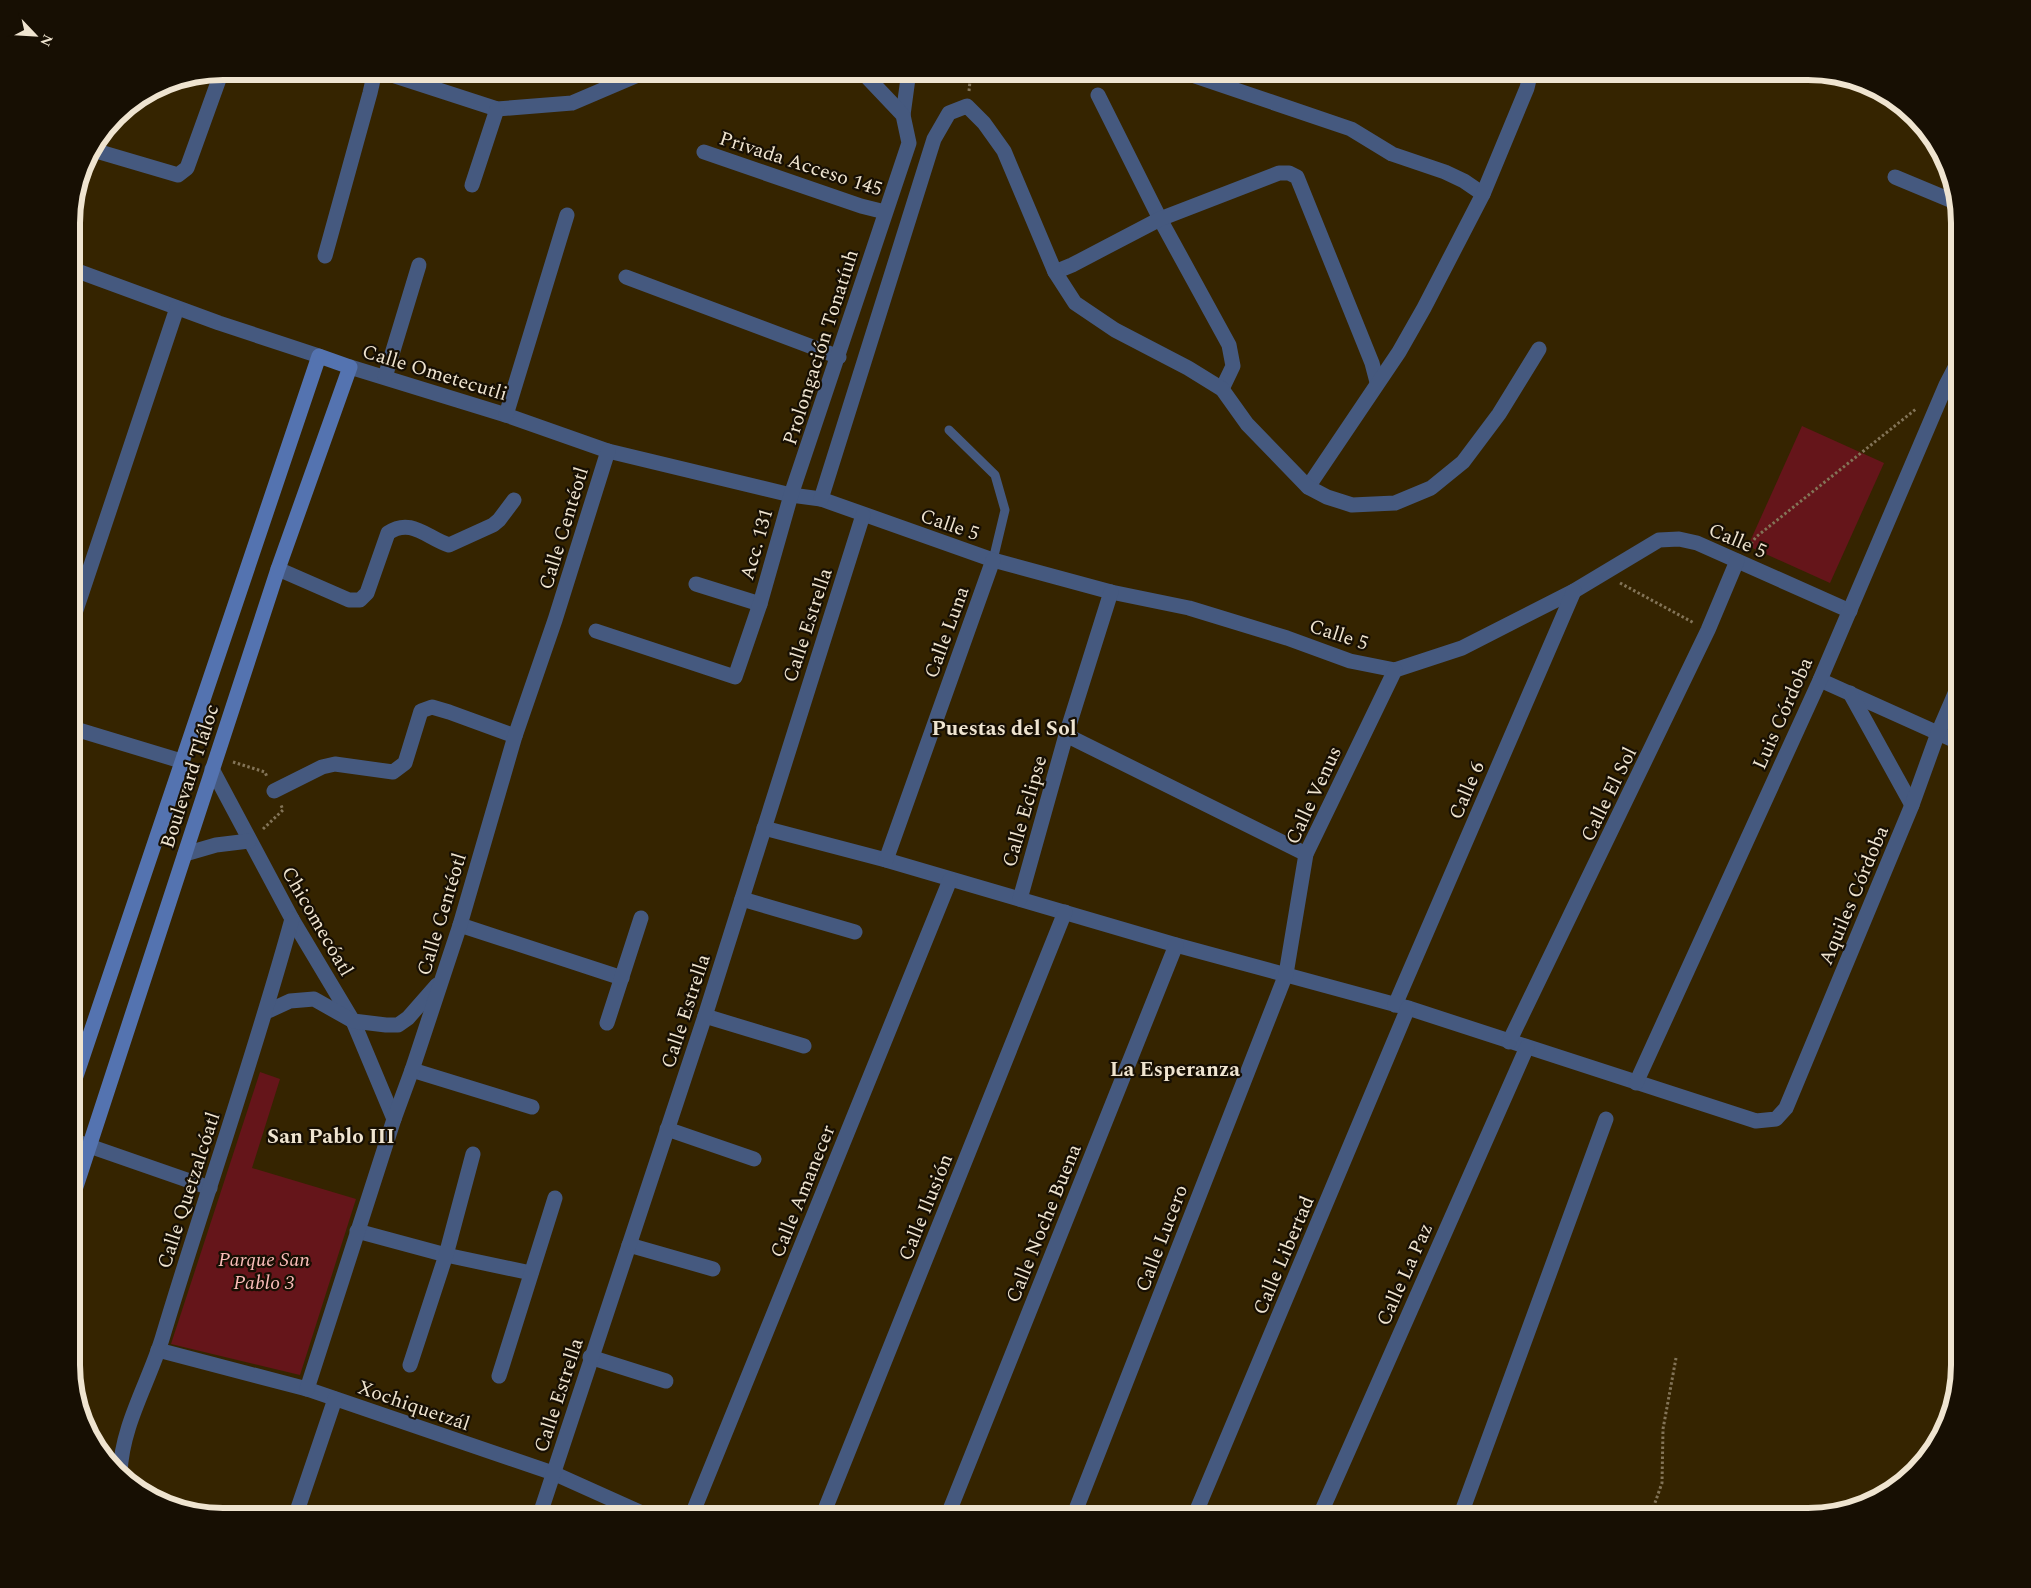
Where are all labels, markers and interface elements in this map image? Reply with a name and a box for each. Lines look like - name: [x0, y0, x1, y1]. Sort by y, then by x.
- north arrow: [10, 10, 60, 60]
- text: N: [34, 31, 58, 50]
- street label: Privada Acceso 145: [715, 123, 886, 204]
- street label: Prolongación Tonatíuh: [775, 246, 867, 449]
- street label: Calle Ometecutli: [358, 337, 511, 409]
- street label: Calle Centéotl: [531, 463, 597, 593]
- street label: Calle 5: [916, 501, 983, 549]
- street label: Acc. 131: [732, 505, 782, 584]
- street label: Calle 5: [1704, 515, 1771, 567]
- street label: Calle Estrella: [775, 564, 841, 686]
- street label: Calle Luna: [916, 582, 977, 682]
- street label: Calle 5: [1305, 611, 1372, 659]
- street label: Luis Córdoba: [1745, 652, 1821, 774]
- street label: Boulevard Tláloc: [153, 700, 227, 852]
- district label: Puestas del Sol: [931, 713, 1077, 745]
- street label: Calle Venus: [1278, 741, 1350, 850]
- street label: Calle El Sol: [1573, 742, 1645, 847]
- street label: Calle Eclipse: [995, 752, 1055, 871]
- street label: Calle 6: [1441, 757, 1493, 824]
- street label: Aquiles Córdoba: [1811, 821, 1897, 970]
- street label: Calle Centéotl: [409, 849, 475, 979]
- street label: Chicomecóatl: [273, 861, 361, 982]
- street label: Calle Estrella: [653, 950, 719, 1072]
- district label: La Esperanza: [1110, 1054, 1240, 1086]
- street label: Calle Quetzalcóatl: [149, 1108, 228, 1273]
- street label: Calle Amanecer: [763, 1120, 843, 1262]
- district label: San Pablo III: [267, 1121, 395, 1153]
- street label: Calle Noche Buena: [998, 1139, 1090, 1307]
- street label: Calle Ilusión: [891, 1149, 961, 1265]
- street label: Calle Lucero: [1128, 1180, 1196, 1296]
- street label: Calle Libertad: [1245, 1191, 1322, 1319]
- street label: Calle La Paz: [1369, 1218, 1441, 1331]
- park label: Parque San Pablo 3: [218, 1245, 310, 1298]
- street label: Calle Estrella: [526, 1334, 592, 1456]
- street label: Xochiquetzál: [353, 1373, 474, 1439]

